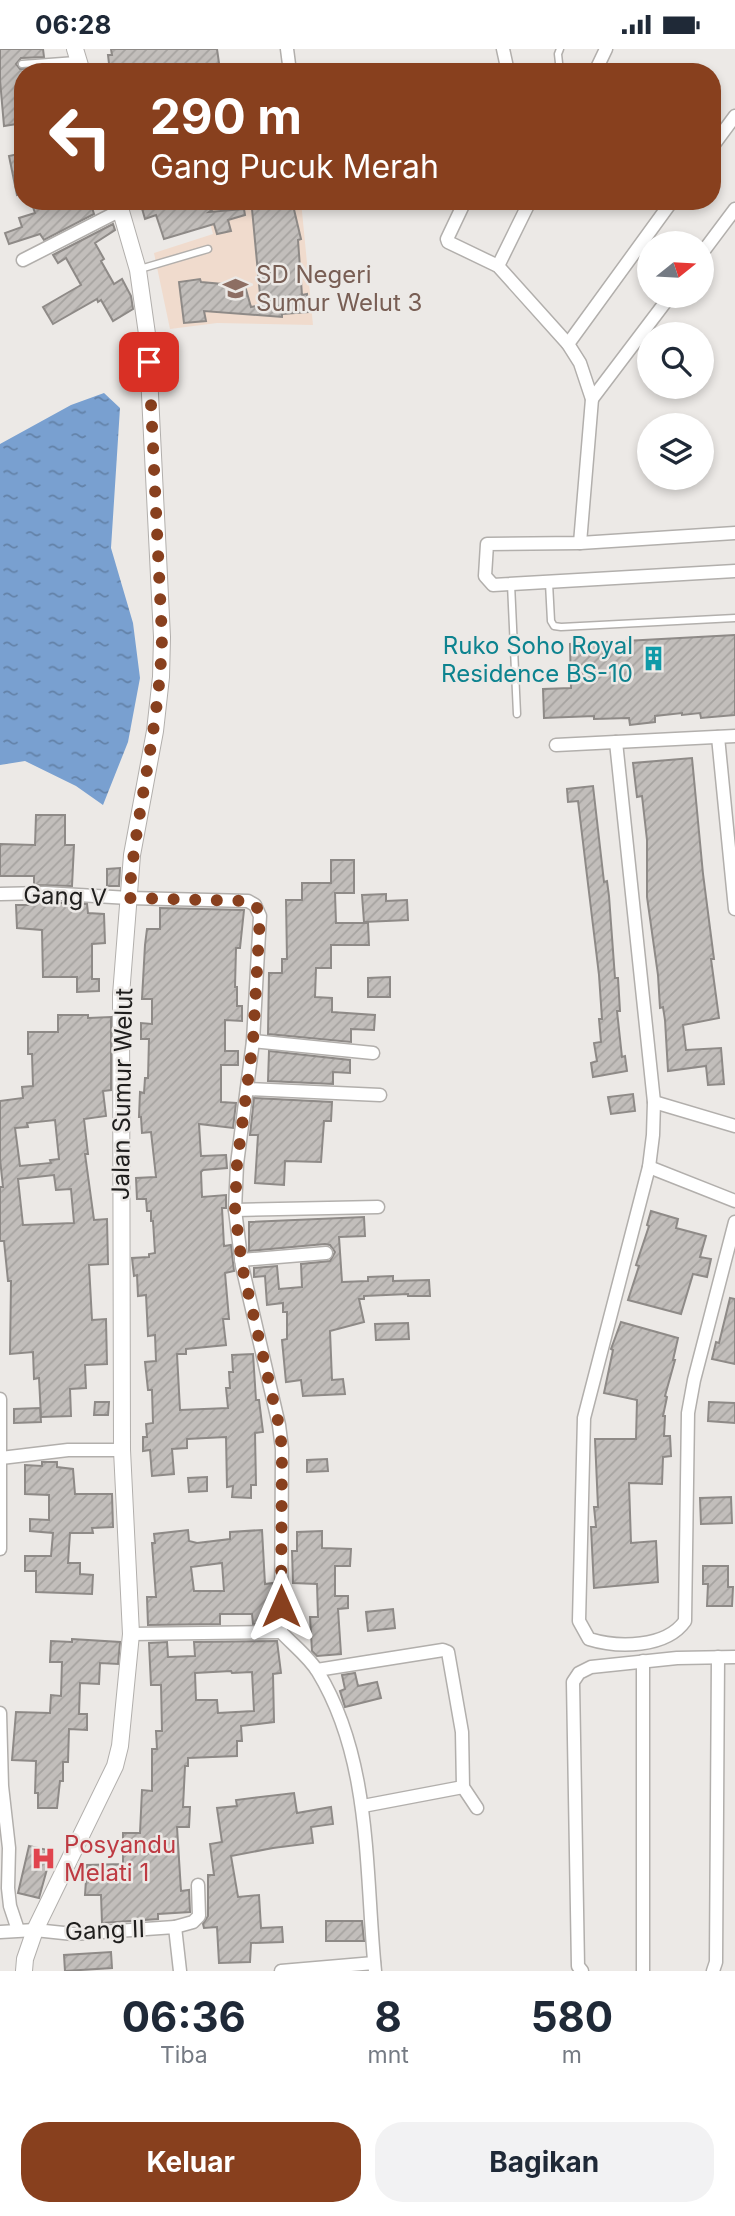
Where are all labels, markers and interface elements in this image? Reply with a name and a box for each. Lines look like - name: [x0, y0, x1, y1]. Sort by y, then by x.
- text: 06:28: [35, 9, 111, 40]
- text: 290 m: [150, 87, 302, 146]
- icon: left: [35, 91, 126, 182]
- text: Gang Pucuk Merah: [150, 147, 439, 186]
- north arrow: [637, 231, 714, 308]
- map controls: [637, 231, 714, 490]
- place label: SD Negeri Sumur Welut 3: [256, 260, 422, 317]
- school or university icon: SD Negeri Sumur Welut 3: [222, 274, 250, 302]
- button: search: [637, 322, 714, 399]
- pin: [119, 332, 179, 392]
- icon: arrive: [130, 343, 168, 381]
- button: layers: [637, 413, 714, 490]
- place label: Ruko Soho Royal Residence BS-10: [441, 631, 633, 688]
- building icon: Ruko Soho Royal Residence BS-10: [639, 645, 667, 673]
- street label: Gang V: [23, 880, 107, 912]
- street label: Jalan Sumur Welut: [106, 987, 138, 1200]
- position arrow: [244, 1569, 318, 1643]
- place label: Posyandu Melati 1: [64, 1830, 176, 1887]
- hospital icon: Posyandu Melati 1: [30, 1844, 58, 1872]
- street label: Gang II: [65, 1914, 145, 1946]
- text: 06:36: [122, 1991, 246, 2042]
- text: 8: [375, 1991, 402, 2042]
- text: 580: [531, 1991, 613, 2042]
- text: Tiba: [160, 2041, 208, 2069]
- text: mnt: [368, 2041, 409, 2069]
- text: m: [562, 2041, 582, 2069]
- button: Keluar: [21, 2122, 361, 2202]
- button: Bagikan: [375, 2122, 714, 2202]

